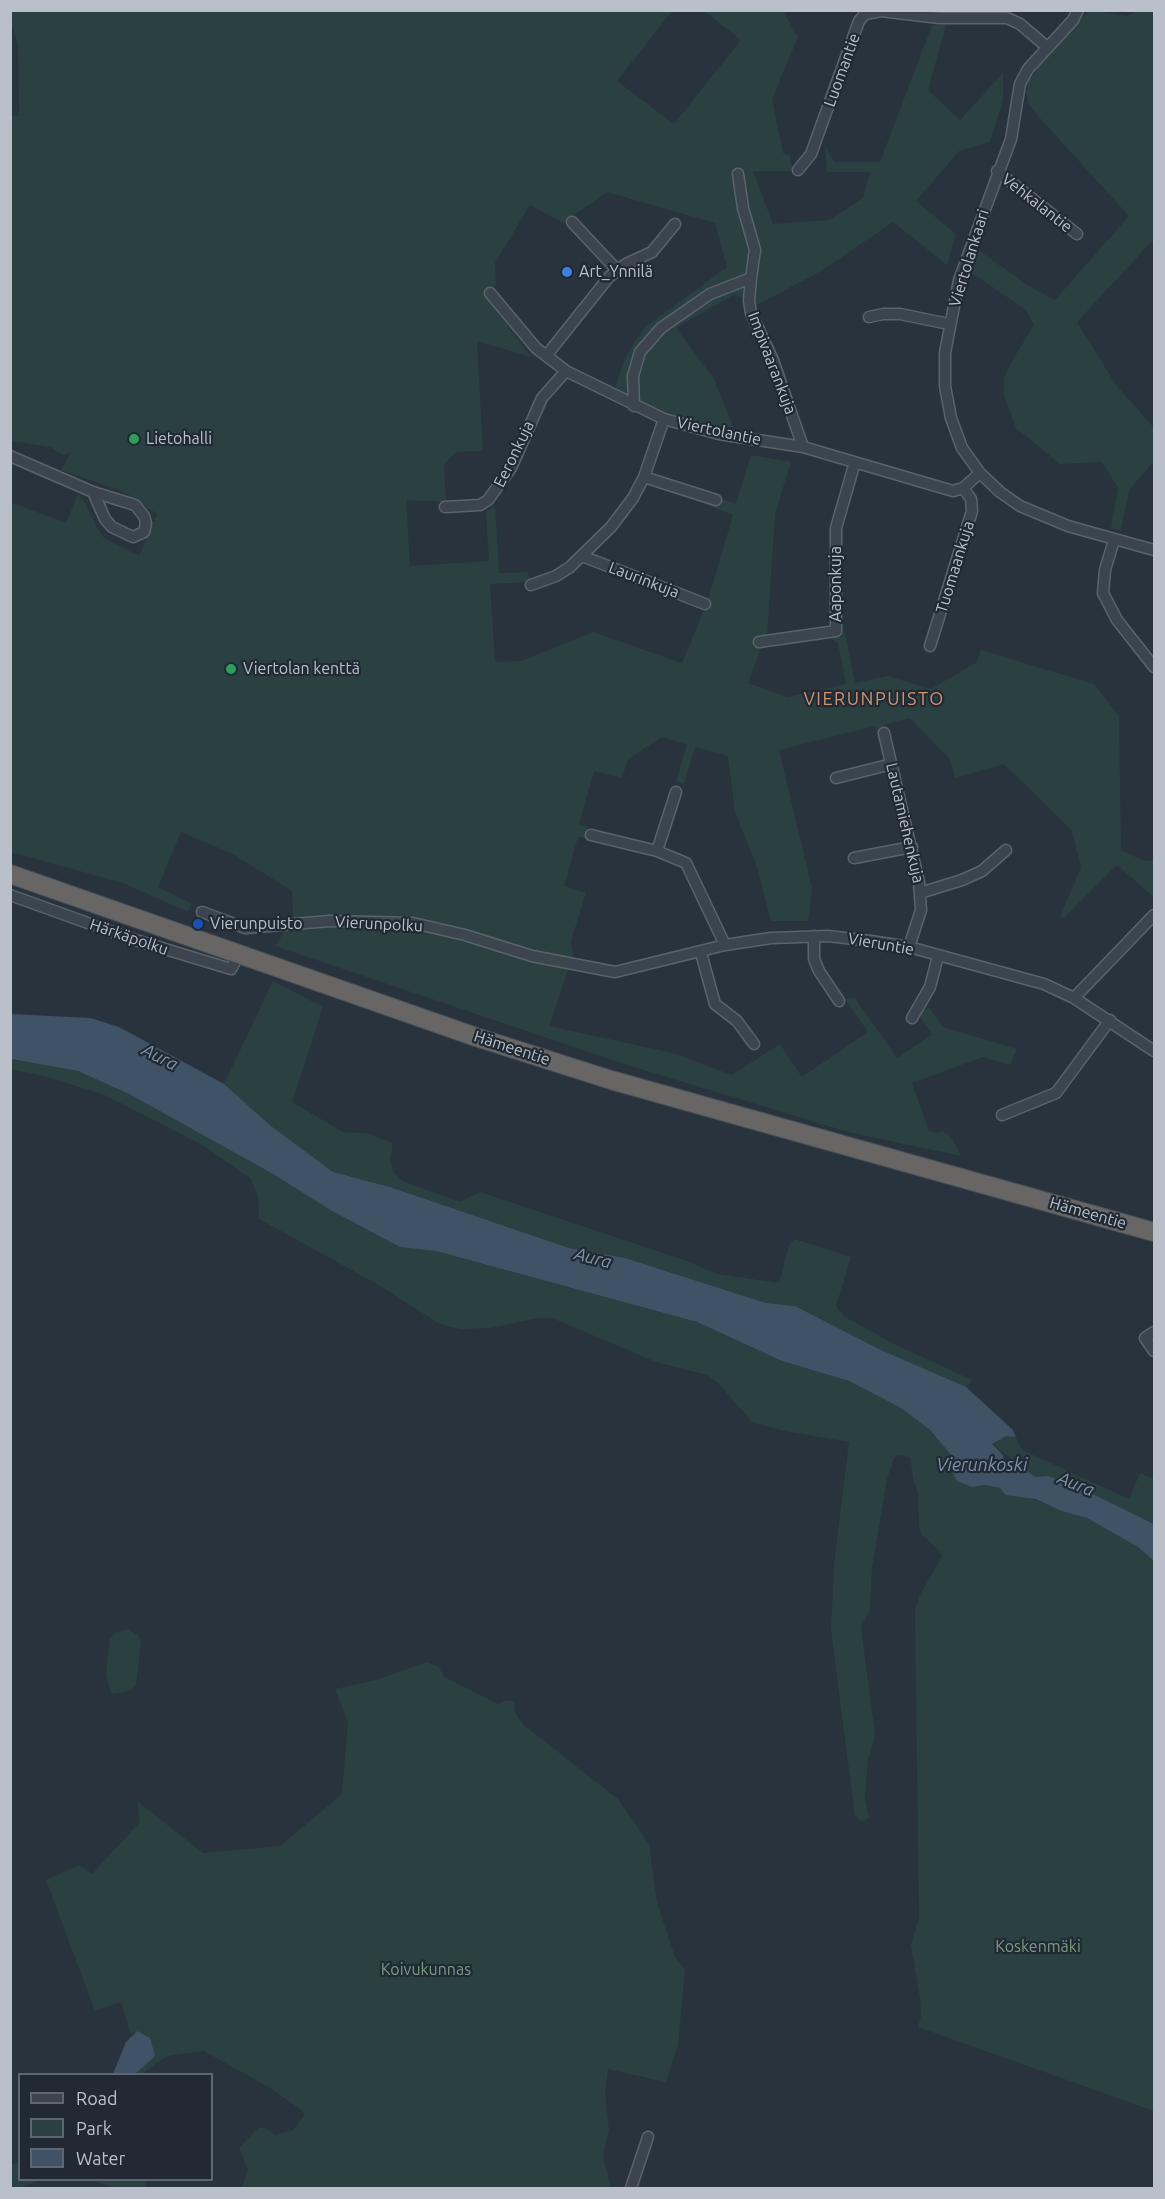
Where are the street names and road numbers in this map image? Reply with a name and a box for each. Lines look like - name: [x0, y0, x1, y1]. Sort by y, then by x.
- street label: Luomantie: [820, 31, 864, 109]
- street label: Vehkalantie: [998, 169, 1076, 237]
- street label: Viertolankaari: [945, 207, 993, 309]
- street label: Impivaarankuja: [744, 309, 800, 417]
- street label: Viertolantie: [675, 413, 763, 449]
- street label: Eeronkuja: [490, 418, 538, 490]
- street label: Tuomaankuja: [932, 518, 978, 616]
- street label: Aaponkuja: [826, 546, 846, 622]
- street label: Laurinkuja: [606, 558, 682, 602]
- street label: Lautamiehenkuja: [882, 761, 928, 885]
- street label: Vierunpolku: [335, 912, 423, 936]
- street label: Härkäpolku: [87, 915, 171, 959]
- street label: Vieruntie: [846, 929, 916, 959]
- street label: Hämeentie: [471, 1027, 553, 1069]
- street label: Hämeentie: [1047, 1193, 1129, 1233]

